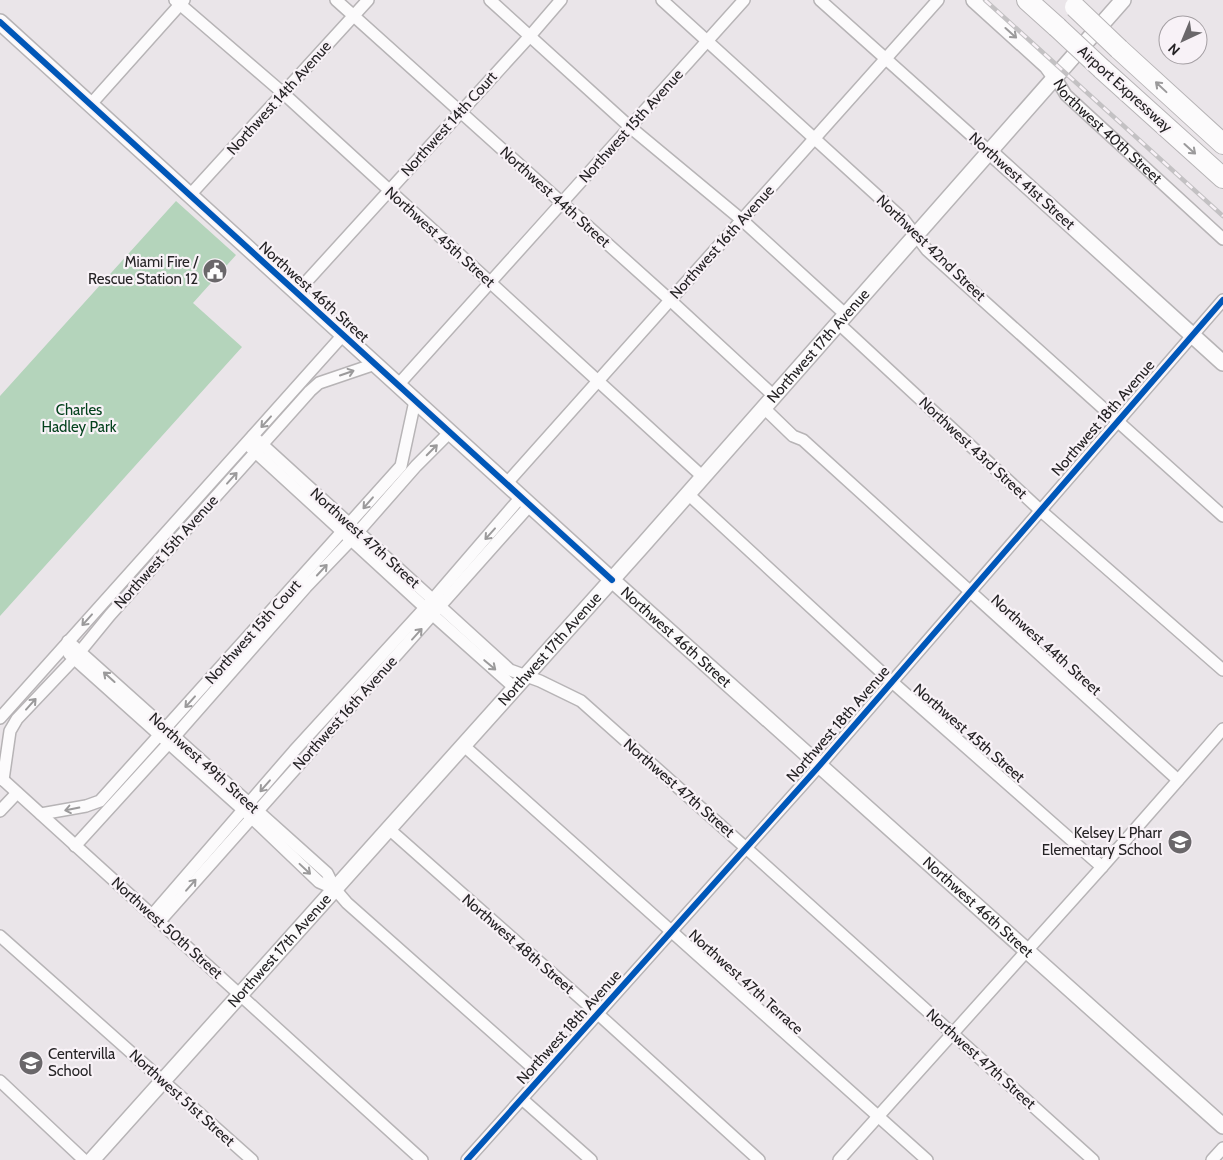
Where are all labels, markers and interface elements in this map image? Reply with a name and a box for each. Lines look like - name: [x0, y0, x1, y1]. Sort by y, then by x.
- north arrow: [1158, 15, 1208, 65]
- one-way arrow: [1004, 27, 1017, 38]
- street label: Northwest 14th Avenue: [223, 37, 335, 159]
- text: N: [1164, 39, 1184, 59]
- street label: Airport Expressway: [1074, 42, 1176, 136]
- street label: Northwest 15th Avenue: [575, 65, 687, 187]
- street label: Northwest 14th Court: [397, 68, 501, 180]
- street label: Northwest 40th Street: [1049, 76, 1166, 187]
- one-way arrow: [1155, 82, 1168, 93]
- street label: Northwest 41st Street: [965, 129, 1079, 233]
- street label: Northwest 44th Street: [496, 143, 614, 251]
- one-way arrow: [1183, 143, 1196, 154]
- street label: Northwest 16th Avenue: [666, 181, 778, 303]
- street label: Northwest 45th Street: [381, 183, 499, 291]
- street label: Northwest 42nd Street: [873, 191, 989, 305]
- street label: Northwest 46th Street: [255, 238, 373, 346]
- place label: Miami Fire / Rescue Station 12: [88, 253, 199, 288]
- public building icon: Miami Fire / Rescue Station 12: [202, 258, 228, 284]
- street label: Northwest 17th Avenue: [763, 285, 874, 407]
- street label: Northwest 18th Avenue: [1048, 356, 1158, 480]
- one-way arrow: [338, 368, 354, 377]
- street label: Northwest 43rd Street: [915, 393, 1031, 503]
- park label: Charles Hadley Park: [41, 401, 117, 436]
- one-way arrow: [260, 415, 272, 428]
- one-way arrow: [425, 445, 437, 457]
- one-way arrow: [227, 471, 238, 484]
- street label: Northwest 47th Street: [307, 484, 423, 592]
- street label: Northwest 15th Avenue: [110, 491, 222, 613]
- one-way arrow: [362, 496, 374, 509]
- one-way arrow: [484, 528, 496, 541]
- one-way arrow: [316, 564, 328, 577]
- street label: Northwest 15th Court: [201, 576, 305, 688]
- street label: Northwest 46th Street: [617, 583, 735, 691]
- street label: Northwest 17th Avenue: [494, 588, 605, 710]
- street label: Northwest 44th Street: [987, 591, 1105, 699]
- one-way arrow: [81, 614, 93, 627]
- one-way arrow: [411, 627, 422, 640]
- street label: Northwest 16th Avenue: [289, 652, 401, 774]
- one-way arrow: [483, 660, 496, 671]
- street label: Northwest 18th Avenue: [783, 662, 893, 786]
- one-way arrow: [102, 671, 115, 683]
- street label: Northwest 45th Street: [910, 680, 1028, 786]
- one-way arrow: [184, 695, 195, 708]
- one-way arrow: [25, 697, 37, 710]
- street label: Northwest 49th Street: [145, 709, 263, 817]
- street label: Northwest 47th Street: [620, 735, 738, 841]
- one-way arrow: [259, 779, 271, 792]
- one-way arrow: [65, 804, 81, 814]
- place label: Kelsey L Pharr Elementary School: [1042, 824, 1162, 859]
- school or university icon: Kelsey L Pharr Elementary School: [1167, 829, 1193, 855]
- street label: Northwest 46th Street: [919, 853, 1037, 961]
- one-way arrow: [299, 863, 311, 875]
- street label: Northwest 50th Street: [108, 873, 226, 983]
- one-way arrow: [186, 879, 197, 892]
- street label: Northwest 17th Avenue: [224, 890, 335, 1011]
- street label: Northwest 48th Street: [458, 890, 578, 998]
- street label: Northwest 47th Terrace: [685, 926, 807, 1038]
- street label: Northwest 18th Avenue: [513, 966, 625, 1088]
- street label: Northwest 47th Street: [923, 1005, 1039, 1113]
- place label: Centervilla School: [48, 1045, 116, 1080]
- street label: Northwest 51st Street: [126, 1046, 238, 1150]
- school or university icon: Centervilla School: [18, 1050, 44, 1076]

